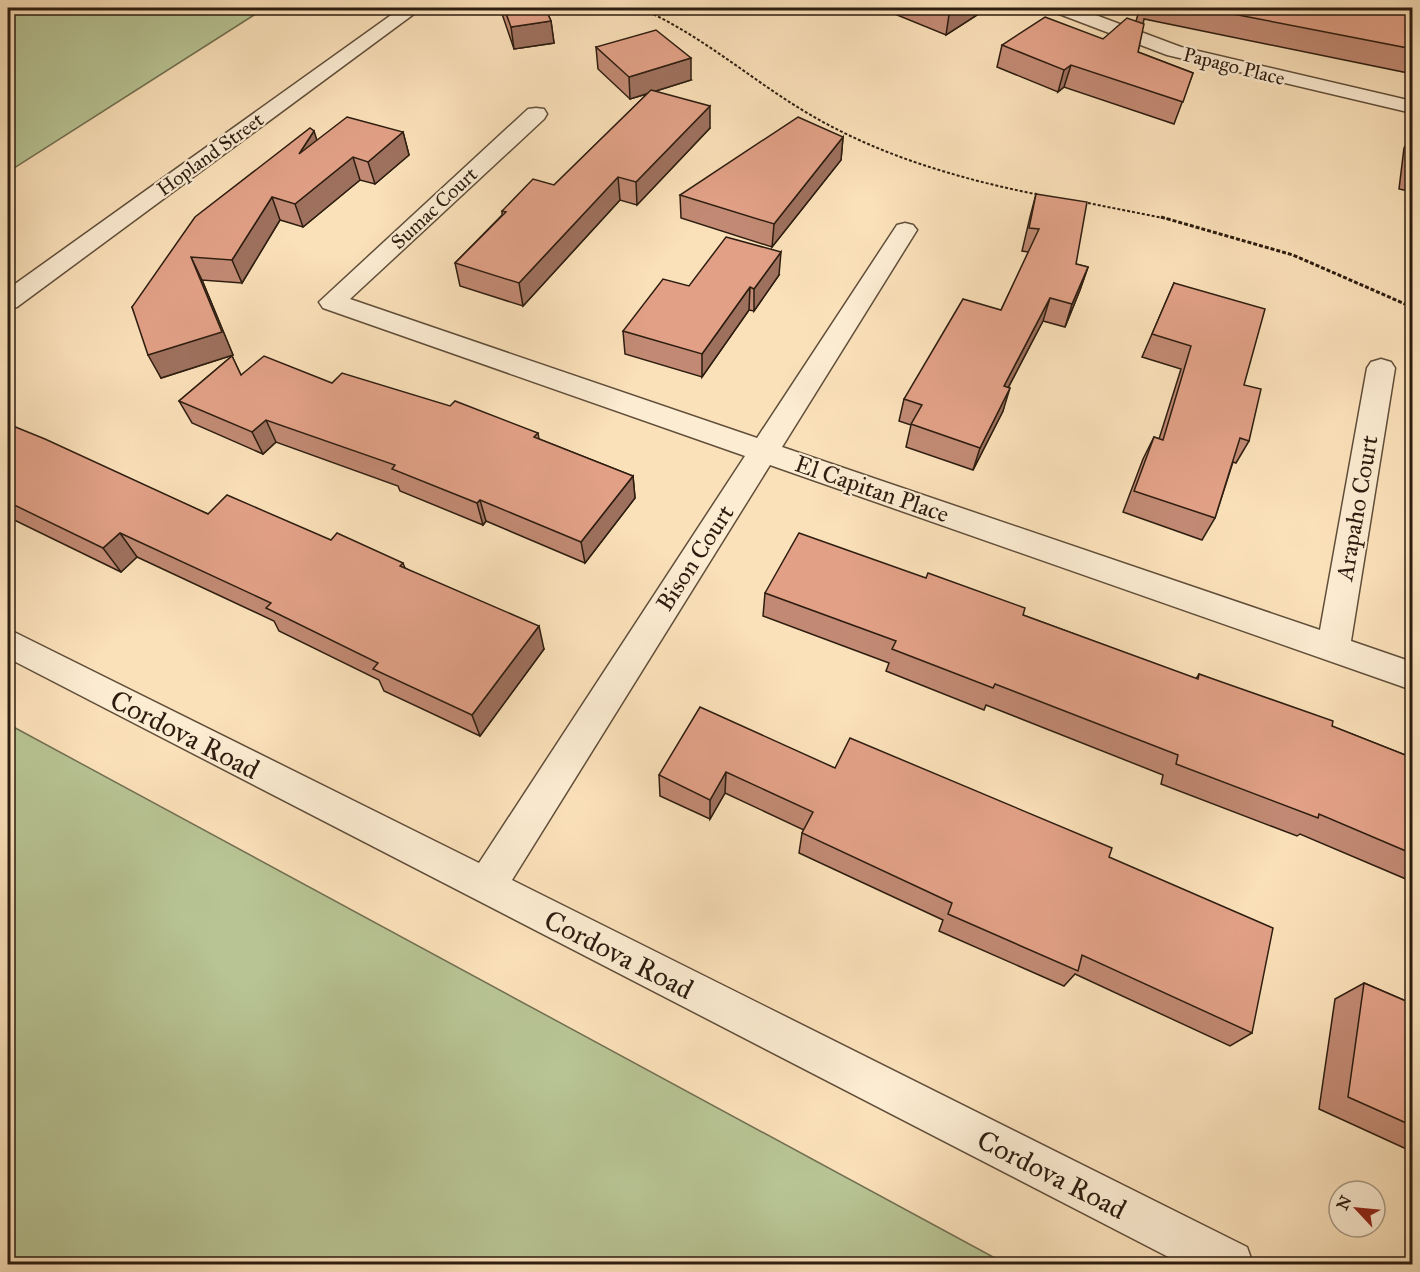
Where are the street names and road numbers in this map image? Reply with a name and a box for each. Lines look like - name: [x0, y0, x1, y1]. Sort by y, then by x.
- street label: Papago Place: [1180, 42, 1287, 91]
- street label: Hopland Street: [152, 107, 268, 201]
- street label: Sumac Court: [386, 162, 482, 254]
- street label: Arapaho Court: [1329, 432, 1385, 584]
- street label: El Capitan Place: [791, 449, 953, 529]
- street label: Bison Court: [650, 499, 741, 617]
- street label: Cordova Road: [104, 682, 265, 787]
- street label: Cordova Road: [538, 902, 699, 1007]
- street label: Cordova Road: [971, 1122, 1132, 1227]

